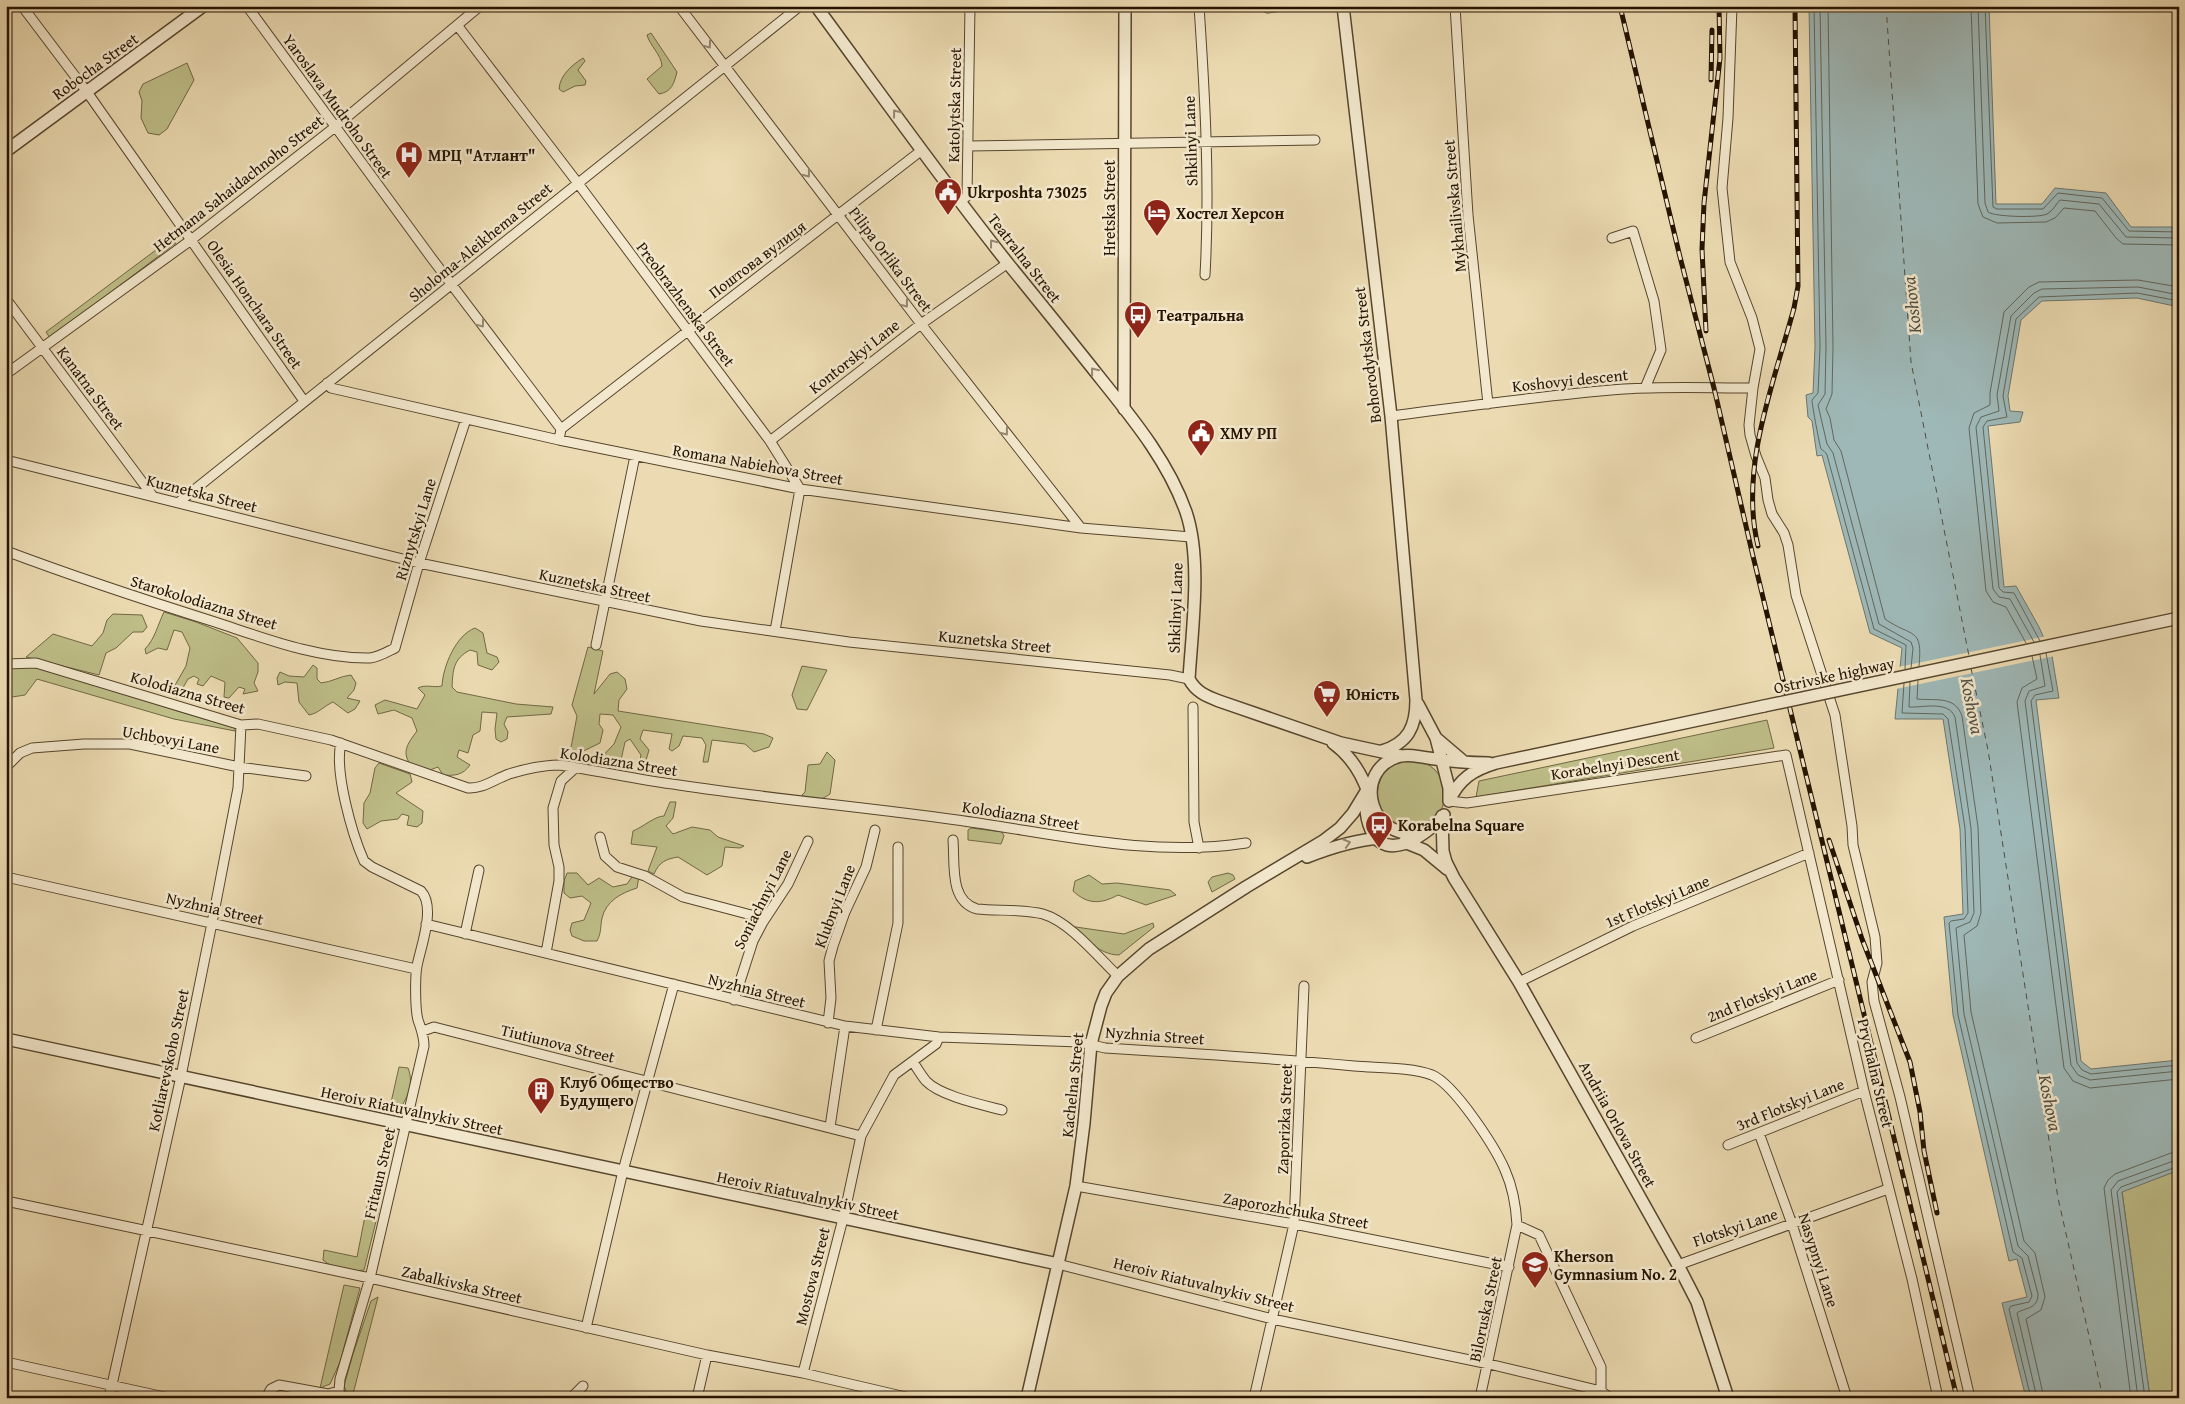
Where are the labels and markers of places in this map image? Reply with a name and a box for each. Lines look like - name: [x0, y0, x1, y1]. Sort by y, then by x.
- hospital icon: МРЦ "Атлант": [394, 140, 424, 179]
- place label: МРЦ "Атлант": [428, 143, 535, 167]
- public building icon: Ukrposhta 73025: [933, 177, 963, 216]
- place label: Ukrposhta 73025: [967, 180, 1087, 204]
- hotel icon: Хостел Херсон: [1142, 198, 1172, 237]
- place label: Хостел Херсон: [1176, 201, 1284, 225]
- bus stop icon: Театральна: [1123, 300, 1153, 339]
- place label: Театральна: [1157, 303, 1245, 327]
- public building icon: ХМУ РП: [1186, 418, 1216, 457]
- place label: ХМУ РП: [1220, 421, 1277, 445]
- supermarket icon: Юність: [1312, 679, 1342, 718]
- place label: Юність: [1346, 682, 1400, 706]
- bus stop icon: Korabelna Square: [1364, 810, 1394, 849]
- place label: Korabelna Square: [1398, 813, 1525, 837]
- place label: Клуб Общество Будущего: [560, 1070, 674, 1112]
- building icon: Клуб Общество Будущего: [526, 1076, 556, 1115]
- place label: Kherson Gymnasium No. 2: [1554, 1244, 1677, 1286]
- school or university icon: Kherson Gymnasium No. 2: [1520, 1250, 1550, 1289]

